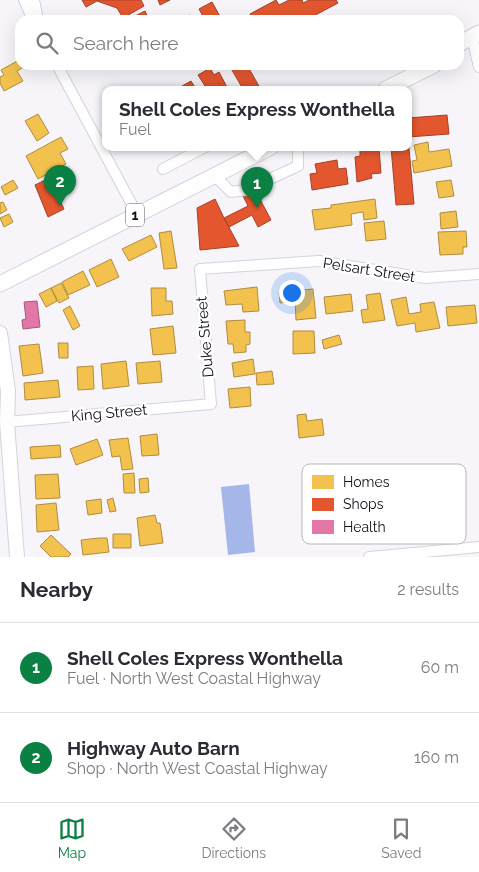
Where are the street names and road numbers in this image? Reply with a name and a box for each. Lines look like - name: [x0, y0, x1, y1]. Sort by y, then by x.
- road number: 1: [126, 204, 144, 226]
- street label: Pelsart Street: [322, 254, 416, 286]
- street label: Duke Street: [192, 296, 218, 378]
- street label: King Street: [70, 401, 148, 425]

